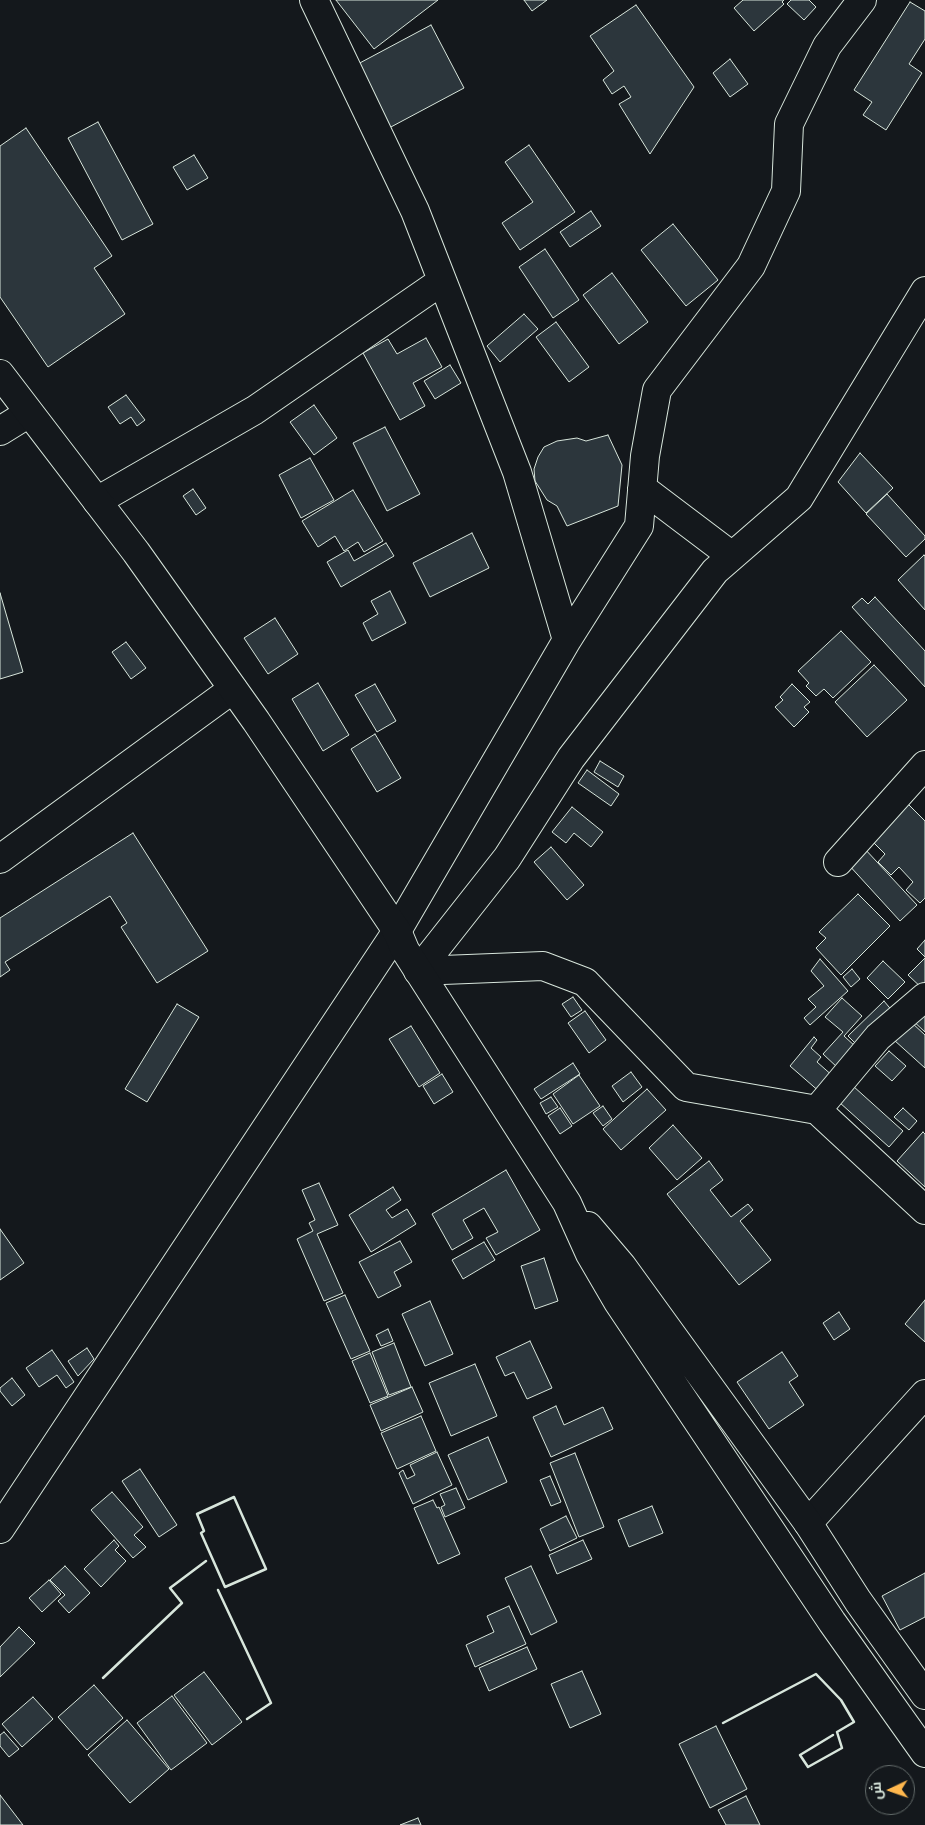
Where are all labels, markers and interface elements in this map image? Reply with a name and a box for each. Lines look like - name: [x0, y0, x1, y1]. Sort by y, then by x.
- north arrow: [865, 1765, 915, 1815]
- text: ش: [867, 1781, 884, 1800]

